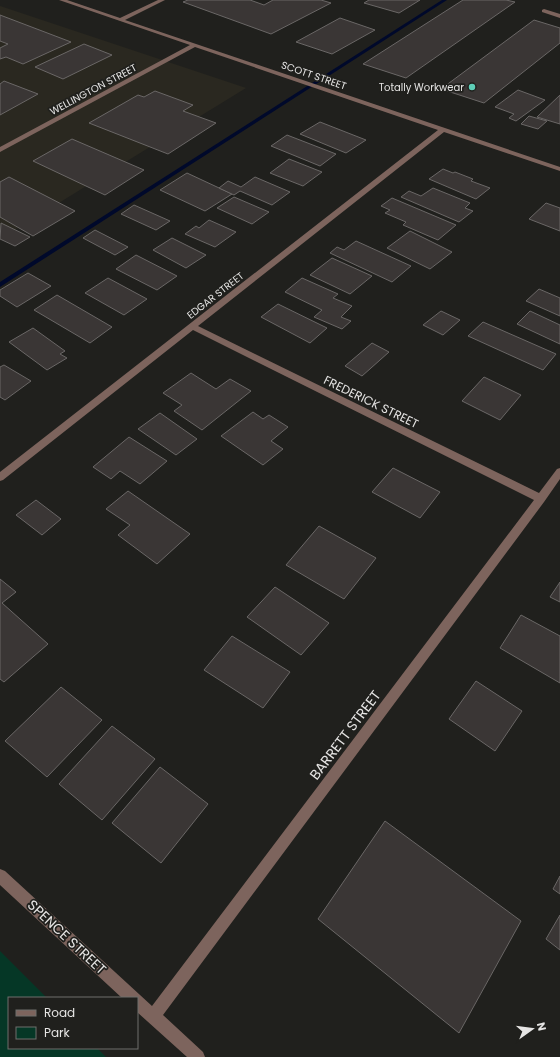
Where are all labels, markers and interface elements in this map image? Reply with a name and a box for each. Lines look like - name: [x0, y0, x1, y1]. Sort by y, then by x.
- street label: SCOTT STREET: [279, 57, 349, 94]
- street label: WELLINGTON STREET: [47, 60, 140, 119]
- place label: Totally Workwear: [379, 80, 464, 95]
- marker: Totally Workwear: [467, 82, 477, 92]
- street label: EDGAR STREET: [184, 268, 247, 322]
- street label: FREDERICK STREET: [321, 371, 422, 432]
- street label: BARRETT STREET: [305, 686, 386, 784]
- street label: SPENCE STREET: [23, 895, 111, 979]
- legend: [8, 997, 138, 1049]
- text: Road: [44, 1004, 75, 1021]
- north arrow: [512, 1009, 552, 1049]
- text: N: [533, 1021, 550, 1033]
- text: Park: [44, 1024, 71, 1041]

